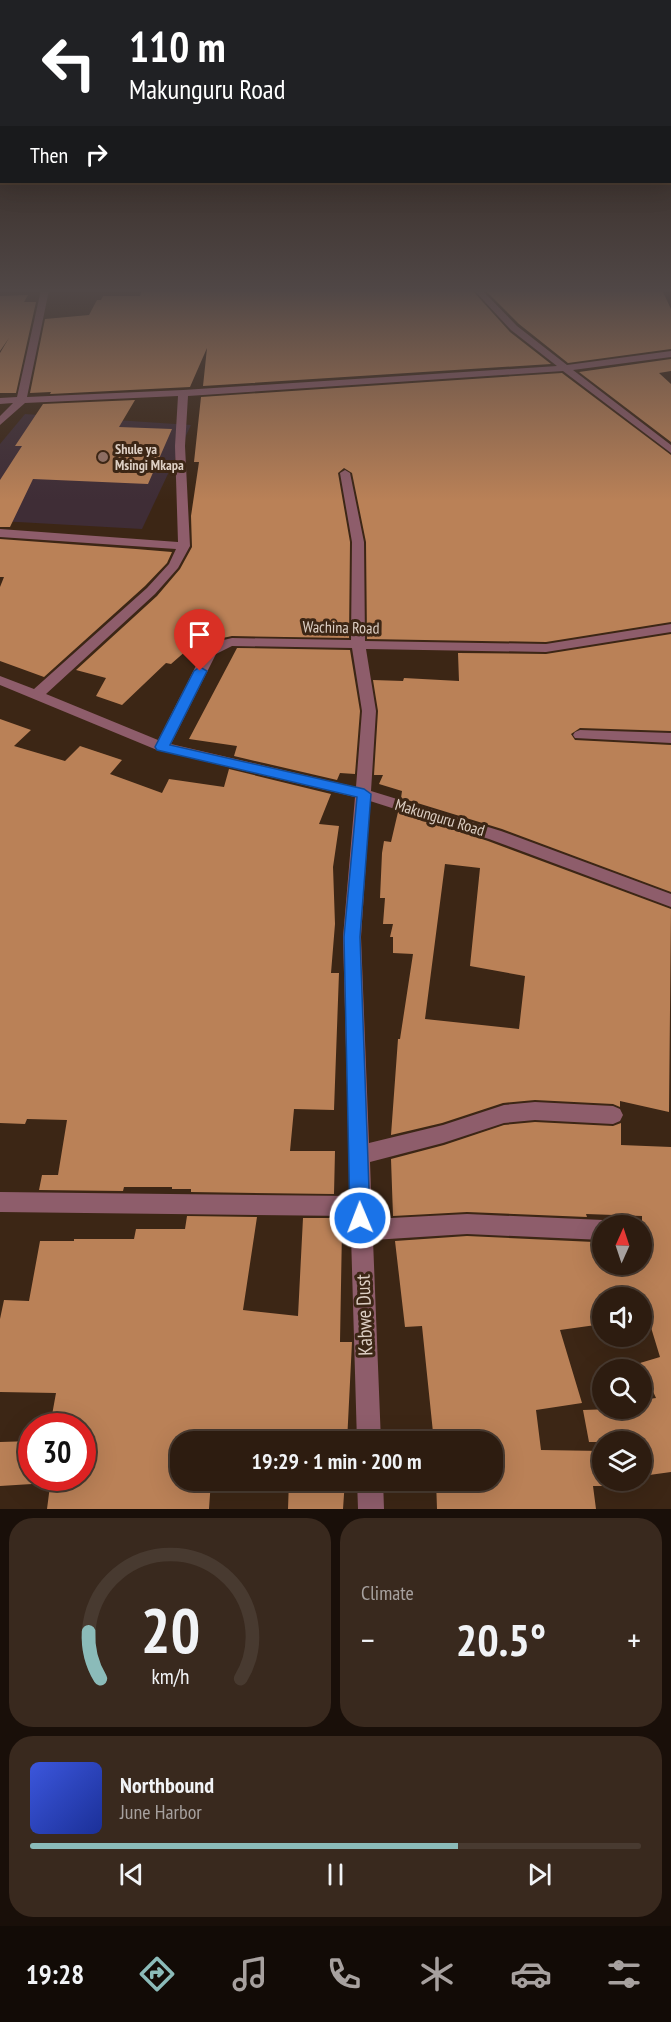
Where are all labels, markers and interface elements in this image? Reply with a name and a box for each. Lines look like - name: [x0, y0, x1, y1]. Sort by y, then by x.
- text: 110 m: [129, 19, 226, 74]
- icon: left: [30, 24, 108, 102]
- text: Makunguru Road: [129, 72, 285, 106]
- icon: right: [80, 138, 113, 171]
- text: Then: [30, 141, 68, 169]
- place label: Shule ya Msingi Mkapa: [115, 440, 184, 474]
- marker: Shule ya Msingi Mkapa: [96, 450, 110, 464]
- pin: [174, 609, 225, 671]
- street label: Wachina Road: [302, 616, 380, 638]
- icon: arrive: [183, 618, 216, 651]
- street label: Makunguru Road: [393, 794, 487, 840]
- position arrow: [328, 1186, 392, 1250]
- north arrow: [592, 1215, 652, 1275]
- map controls: [592, 1215, 652, 1491]
- street label: Kabwe Dust: [350, 1273, 378, 1356]
- button: sound: [592, 1287, 652, 1347]
- button: search: [592, 1359, 652, 1419]
- speed limit sign: 30: [18, 1413, 96, 1491]
- button: layers: [592, 1431, 652, 1491]
- text: 19:29 · 1 min · 200 m: [251, 1447, 422, 1475]
- text: Climate: [361, 1580, 414, 1606]
- text: 20: [140, 1589, 200, 1670]
- text: 20.5°: [456, 1610, 546, 1668]
- text: −: [361, 1618, 375, 1661]
- text: +: [627, 1618, 641, 1661]
- text: km/h: [151, 1663, 189, 1691]
- text: Northbound: [120, 1771, 214, 1799]
- text: June Harbor: [120, 1799, 202, 1825]
- icon: previous: [115, 1858, 148, 1891]
- icon: pause: [319, 1858, 352, 1891]
- icon: next: [523, 1858, 556, 1891]
- icon: directions: [136, 1953, 178, 1995]
- icon: music: [229, 1953, 271, 1995]
- icon: phone: [323, 1953, 365, 1995]
- icon: climate: [416, 1953, 458, 1995]
- icon: car: [510, 1953, 552, 1995]
- icon: filters: [603, 1953, 645, 1995]
- text: 19:28: [26, 1957, 84, 1991]

